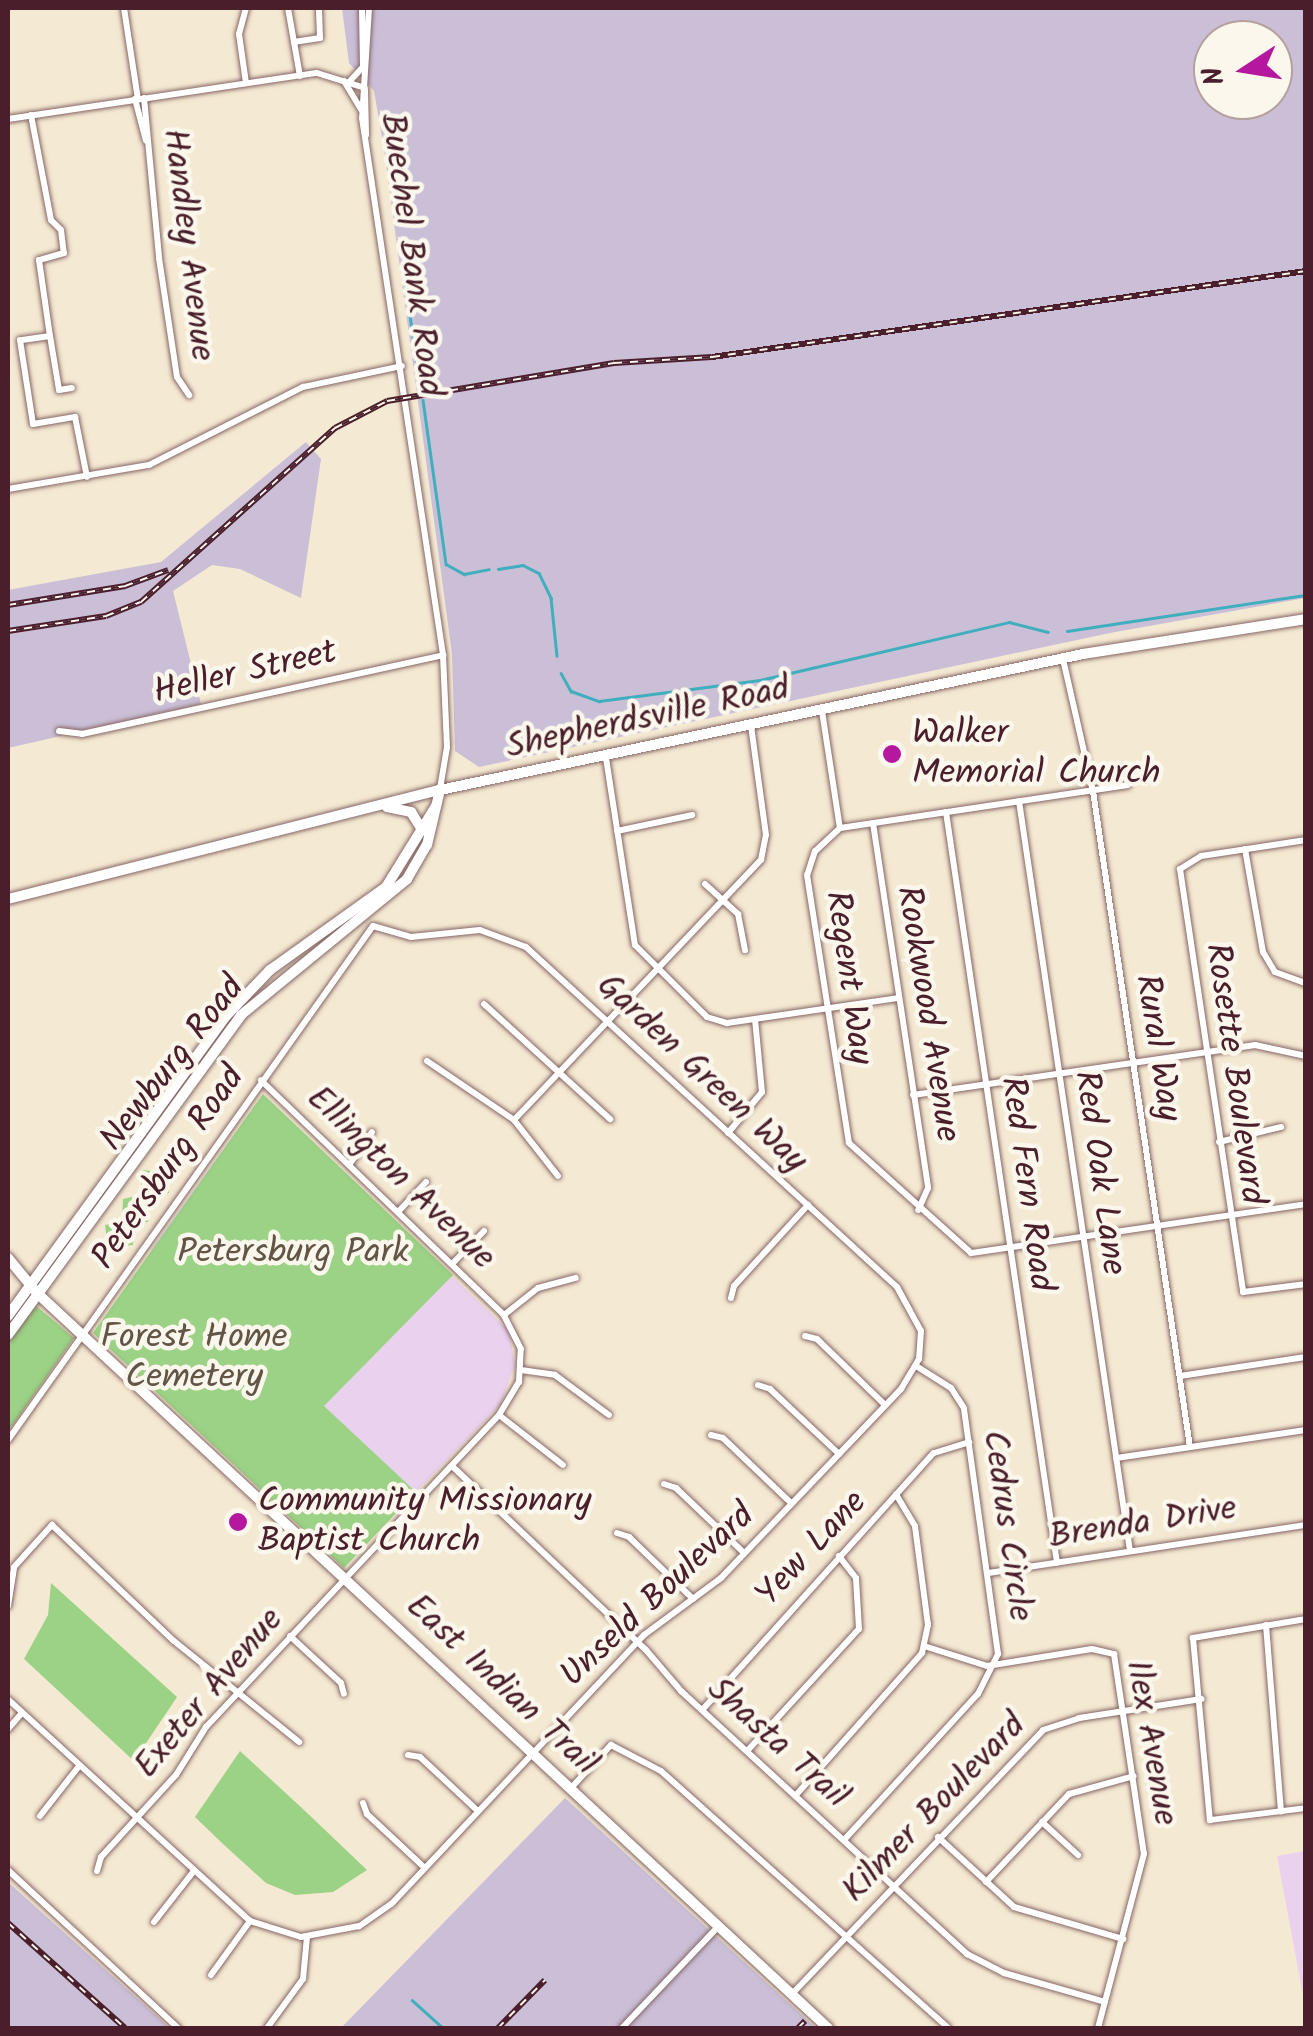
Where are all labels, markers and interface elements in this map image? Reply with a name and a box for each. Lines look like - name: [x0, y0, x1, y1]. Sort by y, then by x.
- north arrow: [1193, 20, 1293, 120]
- text: N: [1191, 63, 1239, 89]
- street label: Buechel Bank Road: [369, 111, 451, 399]
- street label: Handley Avenue: [152, 126, 222, 364]
- street label: Heller Street: [149, 632, 341, 714]
- street label: Shepherdsville Road: [503, 668, 793, 770]
- place label: Walker Memorial Church: [912, 713, 1160, 795]
- marker: Walker Memorial Church: [881, 743, 903, 765]
- street label: Rookwood Avenue: [886, 883, 968, 1145]
- street label: Regent Way: [815, 888, 881, 1068]
- street label: Rosette Boulevard: [1195, 941, 1273, 1207]
- street label: Garden Green Way: [587, 966, 815, 1182]
- street label: Newburg Road: [92, 968, 254, 1160]
- street label: Rural Way: [1125, 972, 1189, 1124]
- street label: Petersburg Road: [83, 1058, 255, 1278]
- street label: Red Oak Lane: [1064, 1068, 1134, 1278]
- street label: Red Fern Road: [990, 1074, 1062, 1294]
- street label: Ellington Avenue: [297, 1078, 503, 1280]
- park label: Petersburg Park: [177, 1232, 409, 1274]
- park label: Forest Home Cemetery: [101, 1317, 287, 1399]
- street label: Cedrus Circle: [972, 1428, 1040, 1624]
- place label: Community Missionary Baptist Church: [258, 1481, 591, 1563]
- street label: Yew Lane: [748, 1482, 876, 1616]
- street label: Brenda Drive: [1046, 1488, 1240, 1560]
- street label: Unseld Boulevard: [552, 1495, 764, 1697]
- marker: Community Missionary Baptist Church: [227, 1511, 249, 1533]
- street label: East Indian Trail: [396, 1586, 606, 1786]
- street label: Exeter Avenue: [127, 1600, 293, 1788]
- street label: Ilex Avenue: [1115, 1657, 1185, 1829]
- street label: Shasta Trail: [697, 1669, 857, 1819]
- street label: Kilmer Boulevard: [834, 1706, 1036, 1912]

